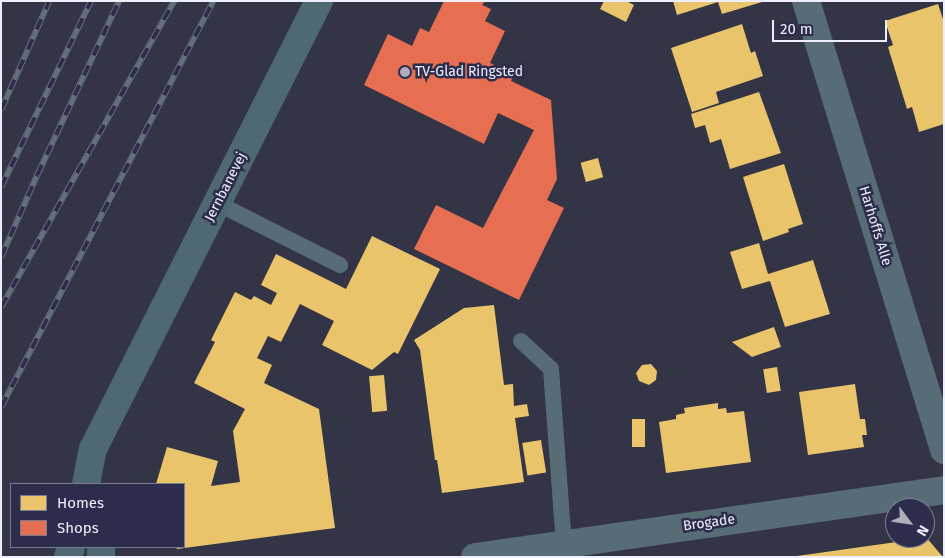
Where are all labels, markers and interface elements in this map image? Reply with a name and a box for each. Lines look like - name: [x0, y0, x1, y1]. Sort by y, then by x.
- scale bar: [775, 10, 890, 42]
- text: 20 m: [780, 20, 813, 38]
- place label: TV-Glad Ringsted: [415, 64, 523, 80]
- marker: TV-Glad Ringsted: [399, 66, 411, 78]
- street label: Jernbanevej: [201, 150, 251, 224]
- street label: Harhoffs Alle: [855, 184, 895, 268]
- legend: [10, 483, 185, 548]
- text: Homes: [57, 494, 104, 512]
- north arrow: [885, 498, 935, 548]
- street label: Brogade: [682, 511, 736, 535]
- text: Shops: [57, 519, 99, 537]
- text: N: [913, 522, 932, 539]

